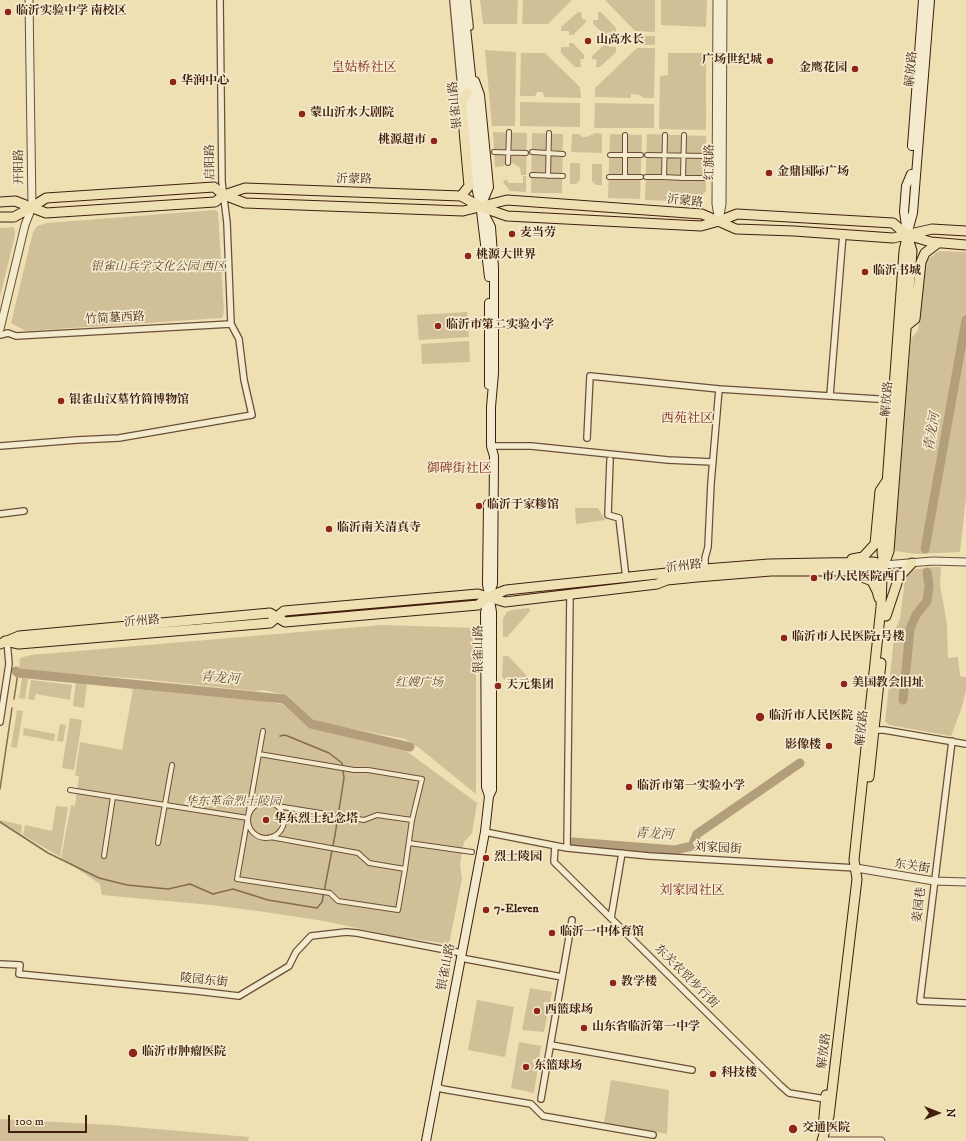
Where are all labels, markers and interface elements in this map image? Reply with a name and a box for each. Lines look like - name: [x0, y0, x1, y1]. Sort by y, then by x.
- place label: 临沂实验中学 南校区: [16, 5, 127, 19]
- marker: 临沂实验中学 南校区: [3, 7, 13, 17]
- place label: 山高水长: [596, 34, 644, 48]
- marker: 山高水长: [583, 36, 593, 46]
- street label: 解放路: [903, 50, 921, 88]
- place label: 广场世纪城: [702, 54, 762, 68]
- marker: 广场世纪城: [765, 56, 775, 66]
- district label: 皇姑桥社区: [332, 60, 396, 76]
- place label: 金鹰花园: [799, 62, 847, 76]
- marker: 金鹰花园: [850, 64, 860, 74]
- place label: 华润中心: [181, 75, 229, 89]
- marker: 华润中心: [168, 77, 178, 87]
- street label: 银雀山路: [446, 80, 466, 130]
- place label: 蒙山沂水大剧院: [310, 107, 394, 121]
- marker: 蒙山沂水大剧院: [297, 109, 307, 119]
- place label: 桃源超市: [378, 134, 426, 148]
- marker: 桃源超市: [429, 136, 439, 146]
- street label: 启阳路: [203, 144, 219, 180]
- street label: 红旗路: [704, 144, 718, 180]
- street label: 开阳路: [12, 149, 28, 185]
- place label: 金鼎国际广场: [777, 166, 849, 180]
- marker: 金鼎国际广场: [764, 168, 774, 178]
- street label: 沂蒙路: [336, 172, 372, 188]
- street label: 沂蒙路: [666, 193, 704, 211]
- place label: 麦当劳: [520, 227, 556, 241]
- marker: 麦当劳: [507, 229, 517, 239]
- place label: 桃源大世界: [476, 249, 536, 263]
- marker: 桃源大世界: [463, 251, 473, 261]
- park label: 银雀山兵学文化公园 西区: [91, 261, 225, 275]
- place label: 临沂书城: [873, 265, 921, 279]
- marker: 临沂书城: [860, 267, 870, 277]
- street label: 竹简墓西路: [85, 310, 145, 328]
- place label: 临沂市第二实验小学: [446, 319, 554, 333]
- marker: 临沂市第二实验小学: [433, 321, 443, 331]
- street label: 解放路: [880, 381, 896, 417]
- place label: 银雀山汉墓竹简博物馆: [69, 394, 189, 408]
- marker: 银雀山汉墓竹简博物馆: [56, 396, 66, 406]
- district label: 西苑社区: [661, 411, 713, 427]
- water label: 青龙河: [922, 411, 944, 453]
- district label: 御碑街社区: [427, 461, 491, 477]
- place label: 临沂于家糁馆: [487, 499, 559, 513]
- marker: 临沂于家糁馆: [474, 501, 484, 511]
- place label: 临沂南关清真寺: [337, 522, 421, 536]
- marker: 临沂南关清真寺: [324, 524, 334, 534]
- street label: 沂州路: [665, 558, 703, 576]
- place label: 市人民医院西门: [822, 571, 906, 585]
- marker: 市人民医院西门: [809, 573, 819, 583]
- street label: 沂州路: [123, 613, 161, 631]
- street label: 银雀山路: [473, 625, 487, 673]
- place label: 临沂市人民医院1号楼: [792, 631, 904, 645]
- marker: 临沂市人民医院1号楼: [779, 633, 789, 643]
- water label: 青龙河: [200, 670, 240, 688]
- park label: 红嫂广场: [395, 677, 443, 691]
- place label: 美国教会旧址: [852, 677, 924, 691]
- place label: 天元集团: [506, 679, 554, 693]
- marker: 美国教会旧址: [839, 679, 849, 689]
- marker: 天元集团: [493, 681, 503, 691]
- street label: 解放路: [854, 709, 872, 747]
- place label: 临沂市人民医院: [769, 710, 853, 724]
- marker: 临沂市人民医院: [754, 711, 766, 723]
- place label: 影像楼: [785, 739, 821, 753]
- marker: 影像楼: [824, 741, 834, 751]
- place label: 临沂市第一实验小学: [637, 780, 745, 794]
- marker: 临沂市第一实验小学: [624, 782, 634, 792]
- park label: 华东革命烈士陵园: [185, 796, 281, 810]
- place label: 华东烈士纪念塔: [274, 813, 358, 827]
- marker: 华东烈士纪念塔: [261, 815, 271, 825]
- water label: 青龙河: [634, 826, 674, 844]
- street label: 刘家园街: [694, 841, 742, 857]
- place label: 烈士陵园: [494, 851, 542, 865]
- marker: 烈士陵园: [481, 853, 491, 863]
- street label: 东关街: [893, 857, 931, 877]
- district label: 刘家园社区: [660, 883, 724, 899]
- street label: 姜园巷: [911, 886, 929, 924]
- place label: 7-Eleven: [494, 903, 539, 917]
- marker: 7-Eleven: [481, 905, 491, 915]
- place label: 临沂一中体育馆: [560, 926, 644, 940]
- marker: 临沂一中体育馆: [547, 928, 557, 938]
- street label: 银雀山路: [435, 942, 459, 992]
- street label: 东关农贸步行街: [651, 942, 721, 1012]
- street label: 陵园东街: [179, 971, 229, 991]
- place label: 教学楼: [621, 976, 657, 990]
- marker: 教学楼: [608, 978, 618, 988]
- place label: 西篮球场: [545, 1004, 593, 1018]
- marker: 西篮球场: [532, 1006, 542, 1016]
- place label: 山东省临沂第一中学: [592, 1021, 700, 1035]
- marker: 山东省临沂第一中学: [579, 1023, 589, 1033]
- street label: 解放路: [816, 1032, 834, 1070]
- place label: 临沂市肿瘤医院: [142, 1046, 226, 1060]
- marker: 临沂市肿瘤医院: [127, 1047, 139, 1059]
- place label: 东篮球场: [534, 1060, 582, 1074]
- marker: 东篮球场: [521, 1062, 531, 1072]
- place label: 科技楼: [721, 1067, 757, 1081]
- marker: 科技楼: [708, 1069, 718, 1079]
- north arrow: [918, 1093, 958, 1133]
- scale bar: [10, 1107, 89, 1133]
- text: N: [943, 1108, 957, 1118]
- text: 100 m: [15, 1114, 44, 1129]
- place label: 交通医院: [802, 1122, 850, 1136]
- marker: 交通医院: [787, 1123, 799, 1135]

